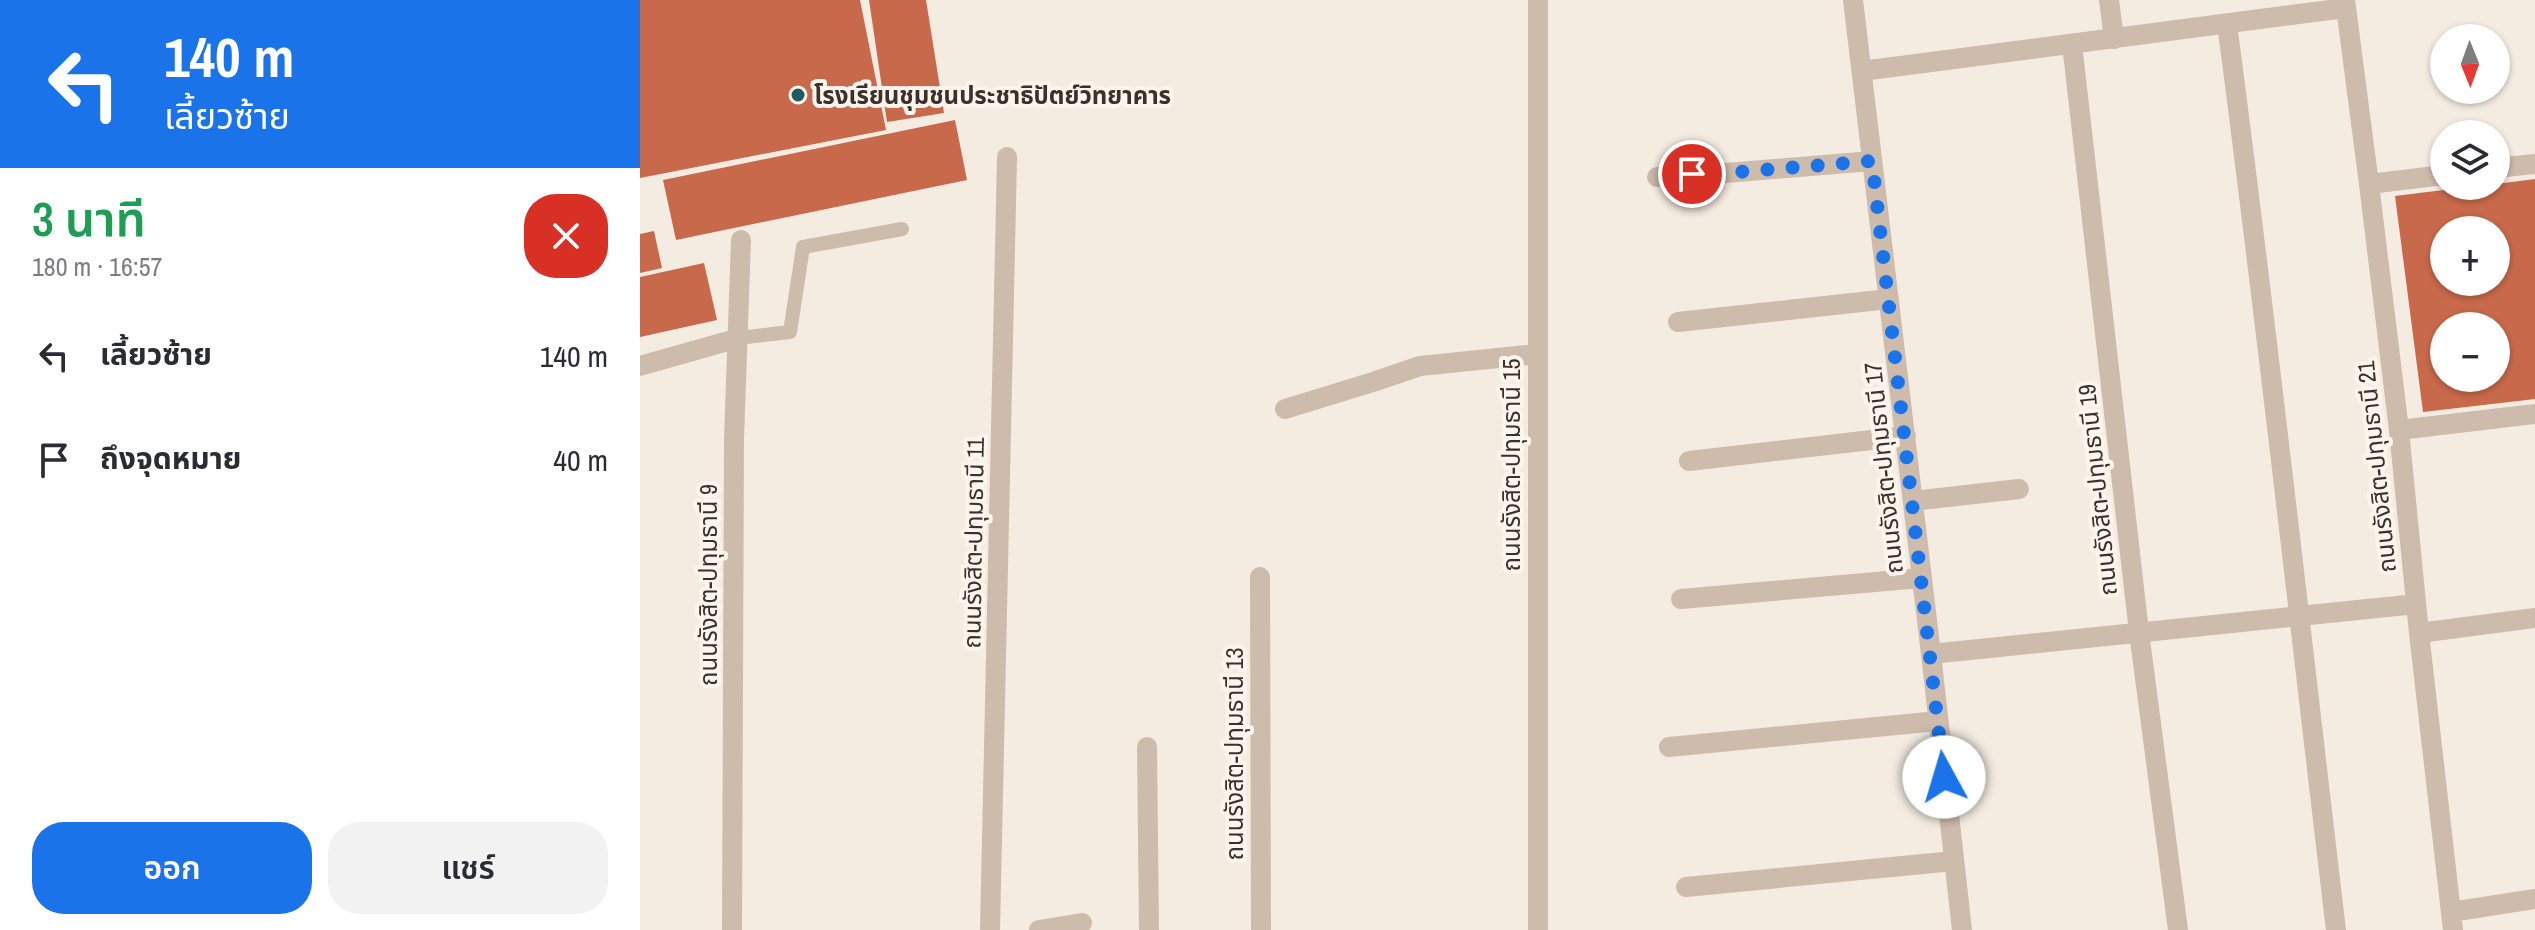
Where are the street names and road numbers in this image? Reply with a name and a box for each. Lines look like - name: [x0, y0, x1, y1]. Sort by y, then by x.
- street label: ถนนรังสิต-ปทุมธานี 15: [1495, 359, 1527, 571]
- street label: ถนนรังสิต-ปทุมธานี 21: [2349, 359, 2403, 574]
- street label: ถนนรังสิต-ปทุมธานี 17: [1856, 360, 1910, 575]
- street label: ถนนรังสิต-ปทุมธานี 19: [2070, 383, 2124, 597]
- street label: ถนนรังสิต-ปทุมธานี 11: [955, 437, 991, 649]
- street label: ถนนรังสิต-ปทุมธานี 9: [692, 484, 724, 686]
- street label: ถนนรังสิต-ปทุมธานี 13: [1218, 648, 1250, 860]

